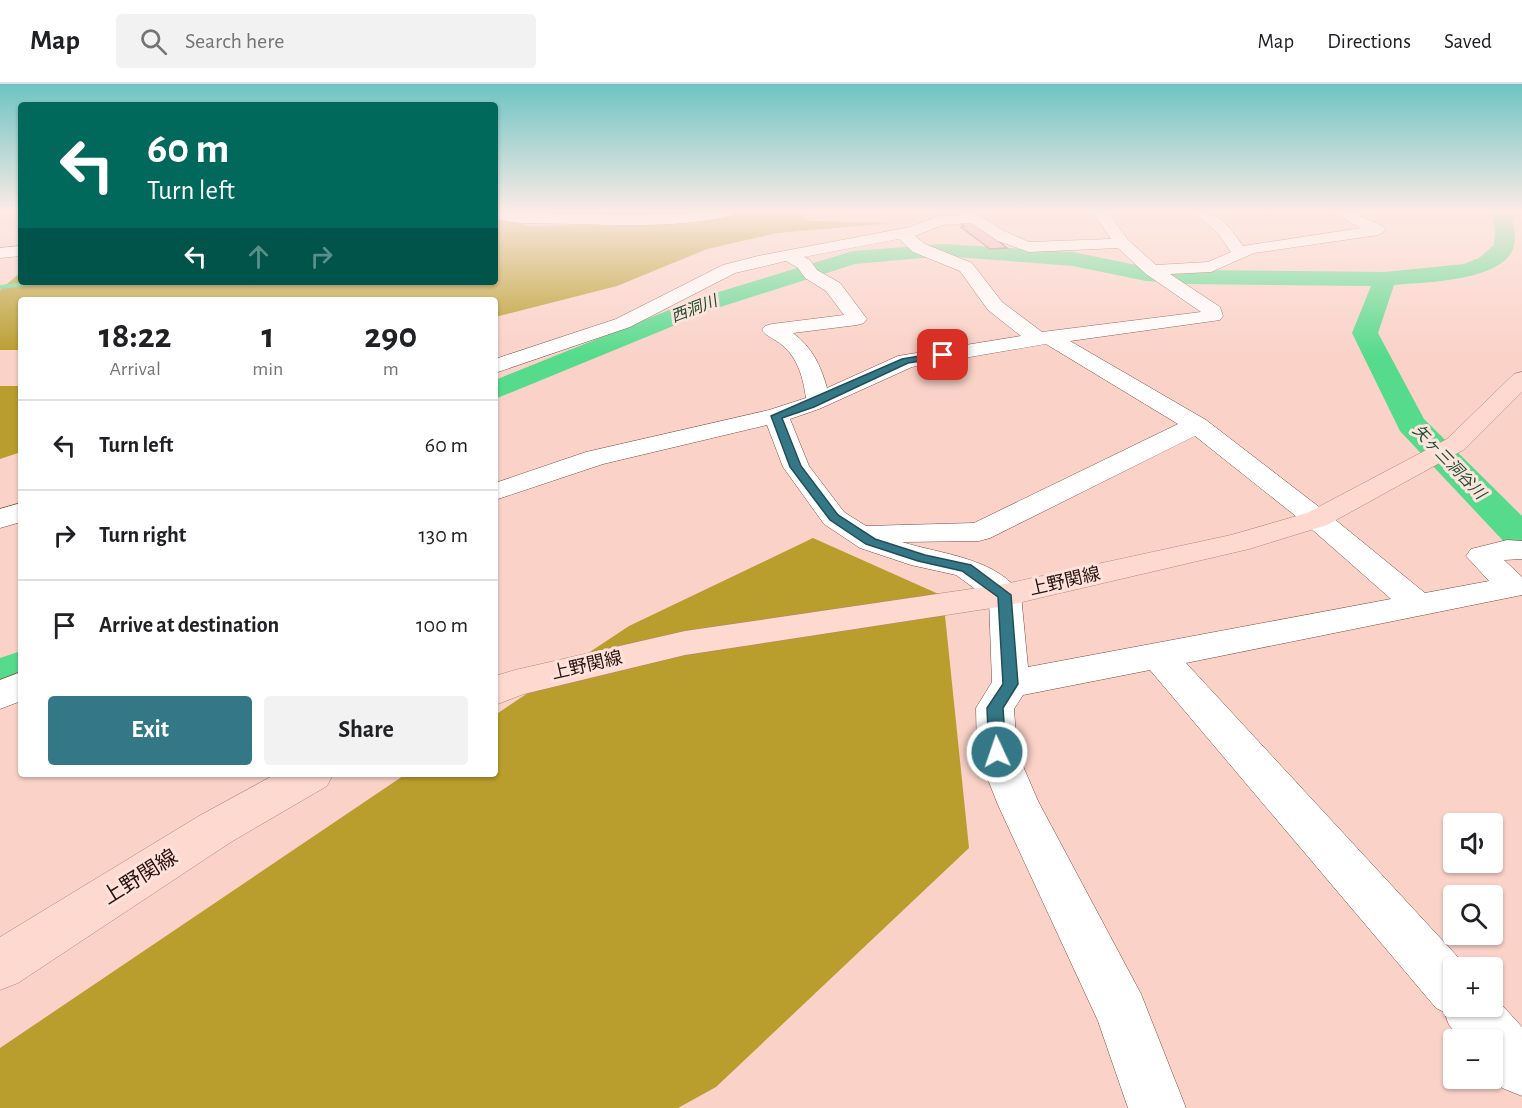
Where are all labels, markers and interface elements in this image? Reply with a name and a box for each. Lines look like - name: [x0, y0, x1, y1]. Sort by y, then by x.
- search box: [116, 14, 536, 68]
- icon: search: [137, 25, 170, 58]
- text: Map: [30, 27, 80, 55]
- text: Search here: [185, 30, 284, 52]
- text: Map: [1258, 31, 1294, 52]
- text: Directions: [1327, 31, 1411, 52]
- text: Saved: [1444, 31, 1492, 52]
- icon: left: [48, 126, 126, 204]
- text: 60 m: [147, 128, 229, 170]
- text: Turn left: [147, 177, 235, 204]
- icon: left: [179, 240, 212, 273]
- icon: ahead: [242, 240, 275, 273]
- icon: right: [305, 240, 338, 273]
- water label: 西洞川: [668, 291, 721, 325]
- text: 18:22: [99, 318, 172, 354]
- text: 1: [261, 318, 274, 354]
- text: 290: [364, 318, 417, 354]
- pin: [917, 329, 968, 380]
- icon: arrive: [926, 338, 959, 371]
- text: Arrival: [109, 359, 161, 379]
- text: min: [252, 359, 283, 379]
- text: m: [383, 359, 399, 379]
- water label: 矢ヶ三洞谷川: [1410, 421, 1490, 504]
- icon: left: [48, 429, 81, 462]
- text: Turn left: [99, 434, 173, 456]
- text: 60 m: [425, 434, 468, 456]
- icon: right: [48, 519, 81, 552]
- text: Turn right: [99, 524, 186, 546]
- text: 130 m: [419, 524, 468, 546]
- street label: 上野関線: [1027, 563, 1102, 599]
- icon: arrive: [48, 609, 81, 642]
- text: Arrive at destination: [99, 614, 279, 636]
- text: 100 m: [416, 614, 468, 636]
- street label: 上野関線: [549, 647, 624, 683]
- button: Exit: [48, 696, 252, 765]
- button: Share: [264, 696, 468, 765]
- position arrow: [965, 720, 1029, 784]
- map controls: [1443, 813, 1503, 1089]
- button: sound: [1443, 813, 1503, 873]
- street label: 上野関線: [98, 845, 181, 908]
- button: search: [1443, 885, 1503, 945]
- button: +: [1443, 957, 1503, 1017]
- button: −: [1443, 1029, 1503, 1089]

